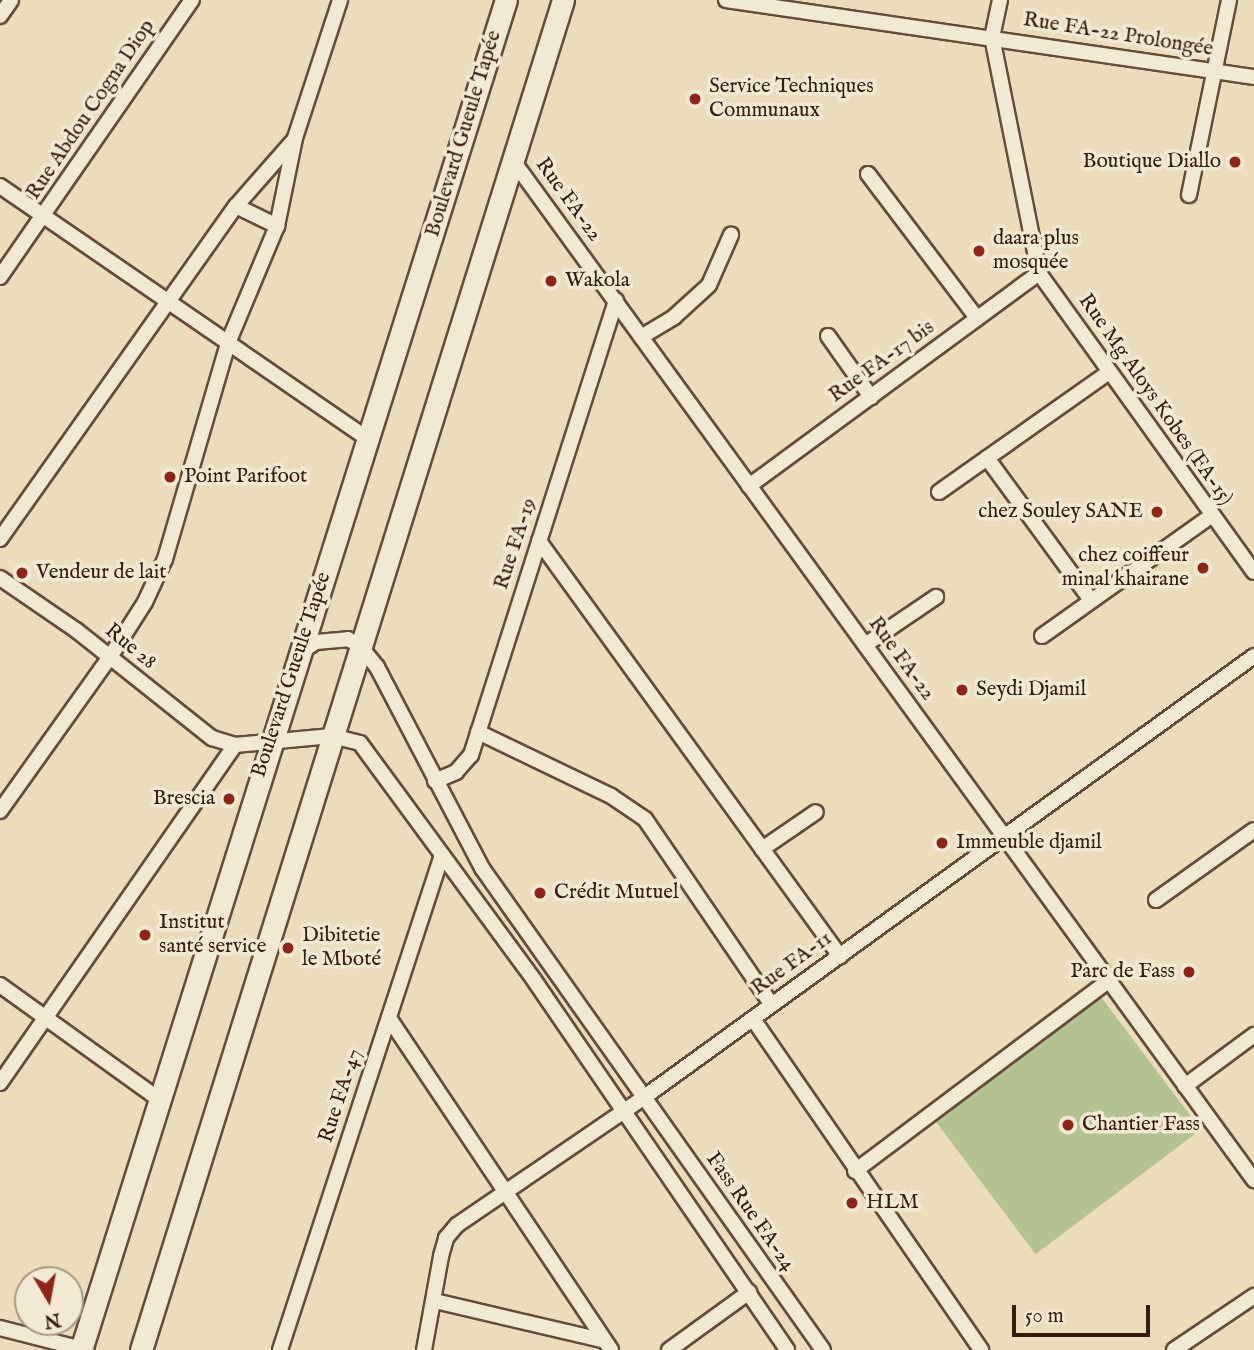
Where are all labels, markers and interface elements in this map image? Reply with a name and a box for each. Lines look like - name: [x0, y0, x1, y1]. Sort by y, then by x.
- street label: Rue FA-22 Prolongée: [1021, 8, 1215, 62]
- street label: Rue Abdou Cogna Diop: [21, 15, 161, 205]
- street label: Boulevard Gueule Tapée: [421, 28, 507, 240]
- place label: Service Techniques Communaux: [709, 74, 874, 124]
- marker: Service Techniques Communaux: [687, 91, 703, 107]
- place label: Boutique Diallo: [1082, 149, 1221, 175]
- street label: Rue FA-22: [529, 153, 607, 247]
- marker: Boutique Diallo: [1227, 154, 1243, 170]
- place label: daara plus mosquée: [993, 226, 1079, 276]
- marker: daara plus mosquée: [971, 243, 987, 259]
- place label: Wakola: [565, 268, 630, 294]
- marker: Wakola: [543, 273, 559, 289]
- street label: Rue Mg Aloys Kobes (FA-15): [1072, 289, 1238, 511]
- street label: Rue FA-17 bis: [824, 315, 940, 409]
- place label: Point Parifoot: [184, 464, 307, 490]
- marker: Point Parifoot: [162, 469, 178, 485]
- street label: Rue FA-19: [489, 495, 543, 593]
- place label: chez Souley SANE: [978, 499, 1143, 525]
- marker: chez Souley SANE: [1149, 504, 1165, 520]
- place label: chez coiffeur minal khairane: [1062, 543, 1189, 593]
- place label: Vendeur de lait: [36, 560, 167, 586]
- marker: chez coiffeur minal khairane: [1195, 560, 1211, 576]
- marker: Vendeur de lait: [14, 565, 30, 581]
- street label: Boulevard Gueule Tapée: [247, 569, 337, 781]
- street label: Rue FA-22: [862, 612, 940, 706]
- street label: Rue 28: [99, 619, 161, 675]
- place label: Seydi Djamil: [976, 677, 1086, 703]
- marker: Seydi Djamil: [954, 682, 970, 698]
- place label: Brescia: [153, 786, 215, 812]
- marker: Brescia: [221, 791, 237, 807]
- place label: Immeuble djamil: [956, 830, 1102, 856]
- marker: Immeuble djamil: [934, 835, 950, 851]
- place label: Crédit Mutuel: [554, 880, 679, 906]
- marker: Crédit Mutuel: [532, 885, 548, 901]
- place label: Institut santé service: [159, 910, 266, 960]
- place label: Dibitetie le Mboté: [302, 923, 381, 973]
- street label: Rue FA-11: [747, 926, 837, 1002]
- marker: Institut santé service: [137, 927, 153, 943]
- marker: Dibitetie le Mboté: [280, 940, 296, 956]
- place label: Parc de Fass: [1070, 959, 1175, 985]
- marker: Parc de Fass: [1181, 964, 1197, 980]
- street label: Rue FA-47: [314, 1046, 368, 1146]
- place label: Chantier Fass: [1082, 1112, 1200, 1138]
- marker: Chantier Fass: [1060, 1117, 1076, 1133]
- street label: Fass Rue FA-24: [700, 1148, 800, 1276]
- place label: HLM: [866, 1190, 919, 1216]
- marker: HLM: [844, 1195, 860, 1211]
- north arrow: [14, 1266, 84, 1336]
- scale bar: [1016, 1290, 1154, 1334]
- text: 50 m: [1025, 1303, 1064, 1330]
- text: N: [42, 1306, 62, 1333]

